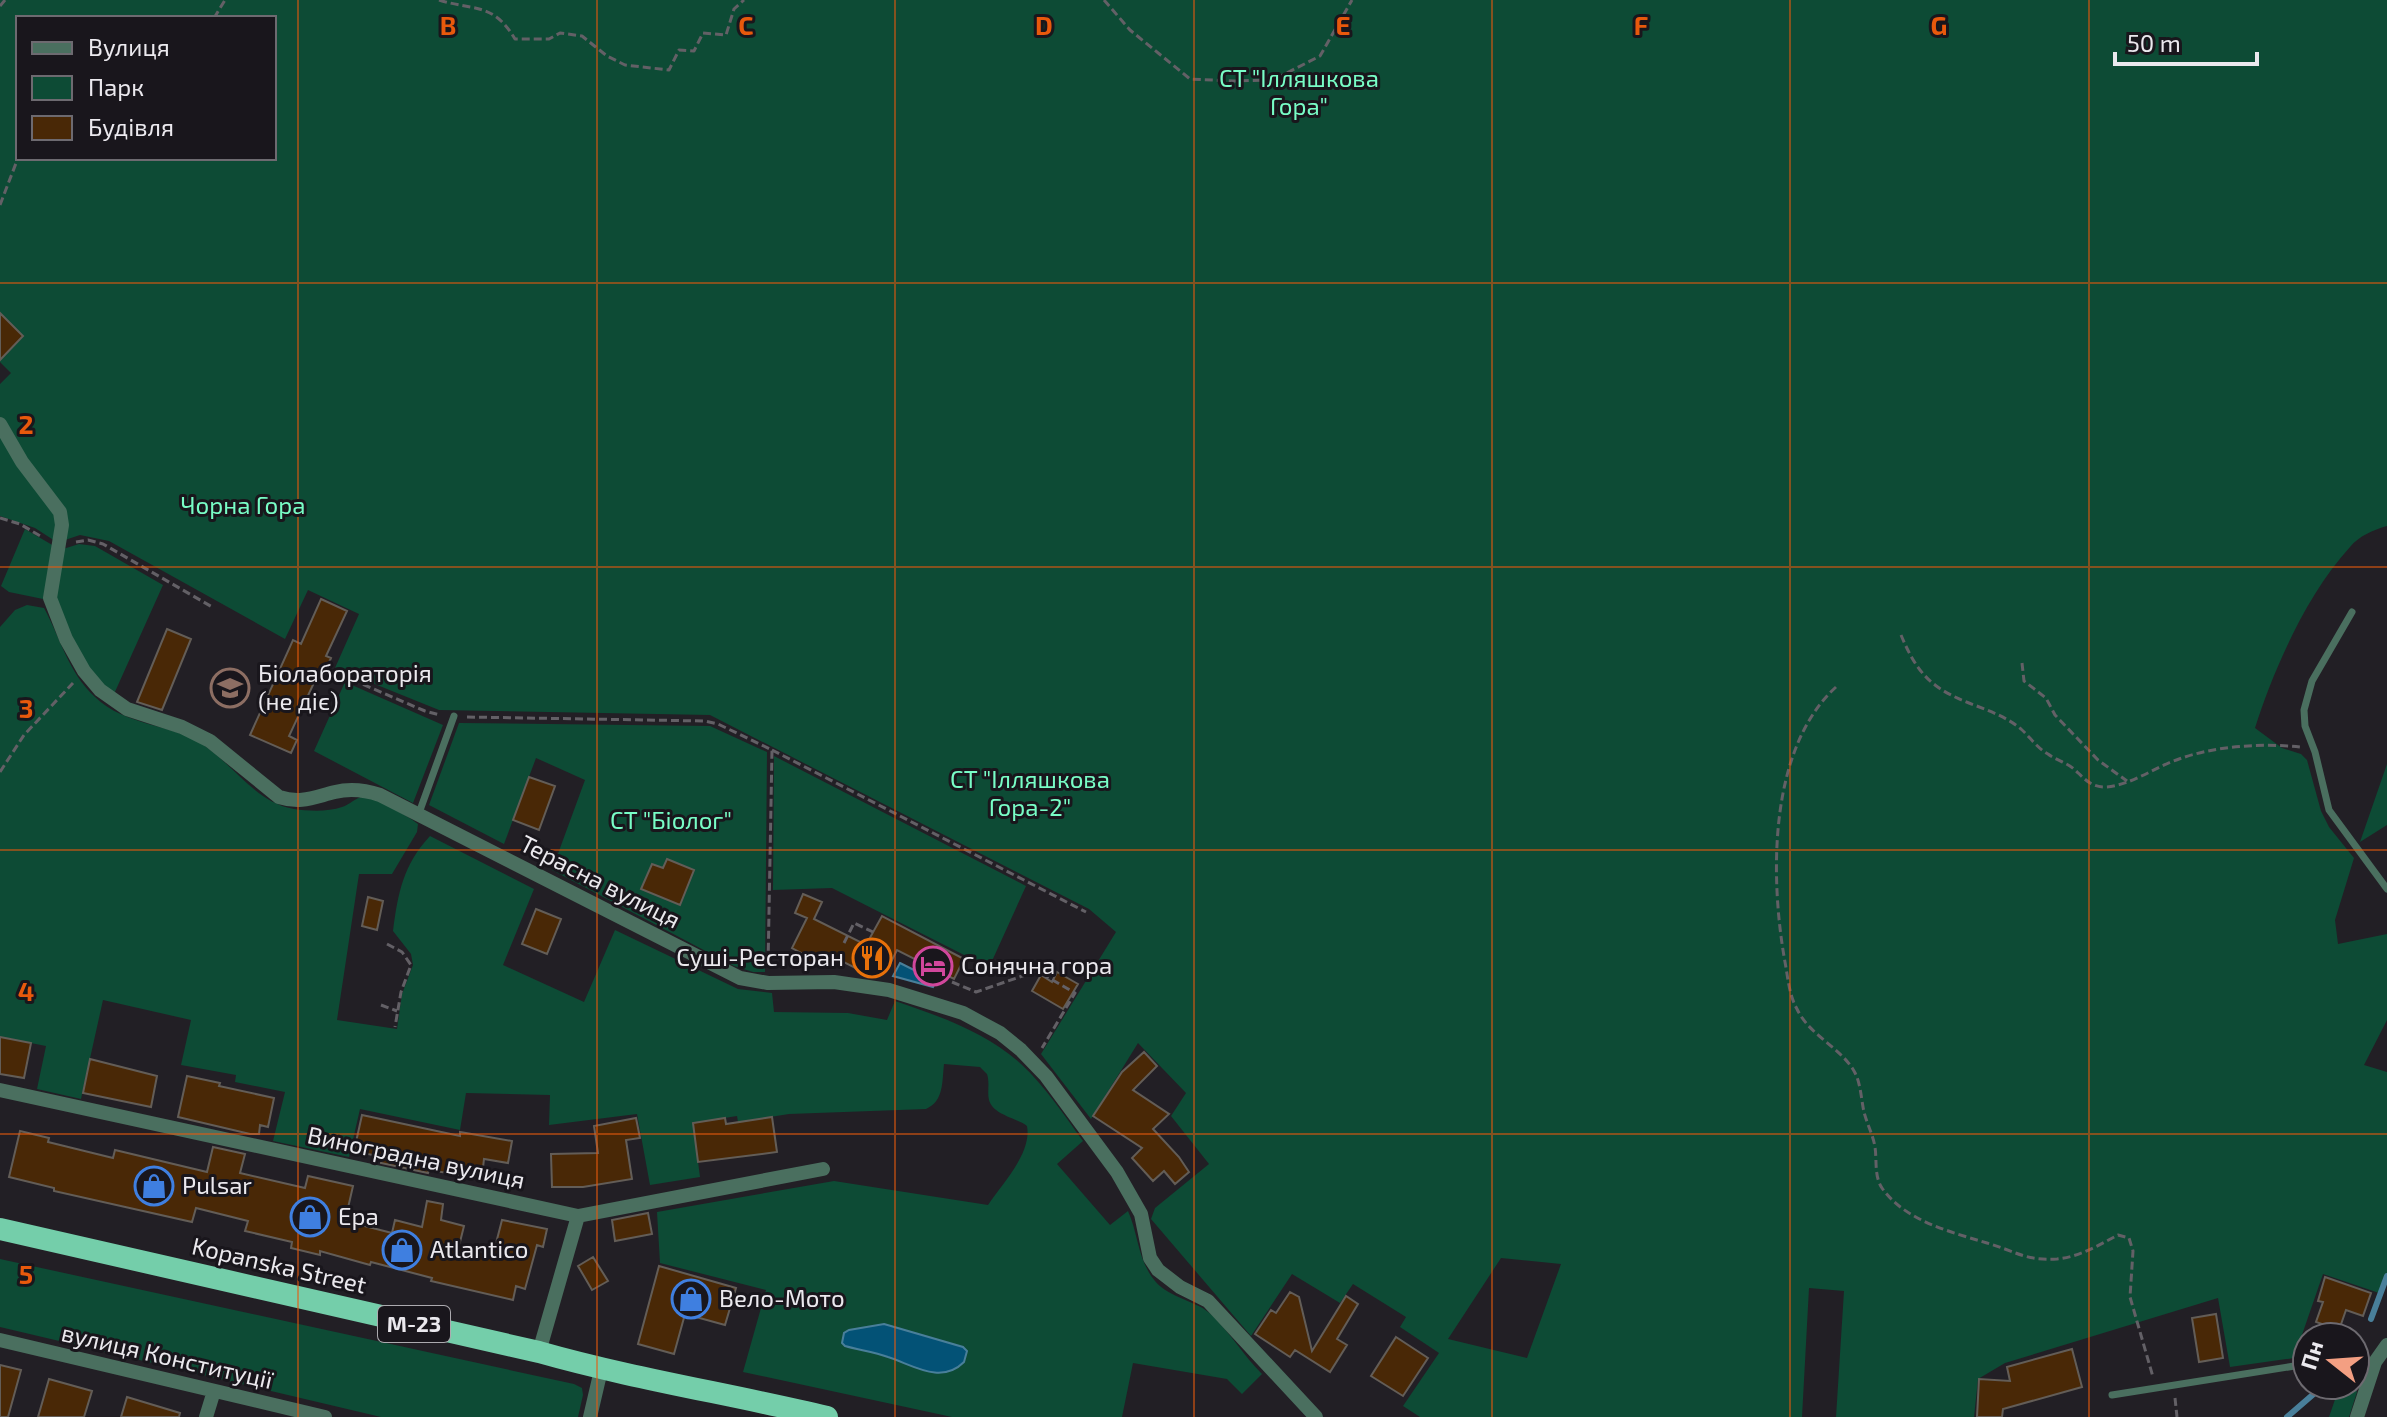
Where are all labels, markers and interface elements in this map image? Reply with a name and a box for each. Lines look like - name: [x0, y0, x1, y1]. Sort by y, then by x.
- text: B: [440, 9, 456, 40]
- text: C: [738, 9, 754, 40]
- text: D: [1035, 9, 1053, 40]
- text: E: [1335, 9, 1351, 40]
- text: F: [1634, 9, 1648, 40]
- text: G: [1931, 9, 1947, 40]
- legend: [16, 16, 276, 160]
- scale bar: [2115, 16, 2257, 66]
- text: 50 m: [2127, 28, 2181, 57]
- text: Вулиця: [88, 32, 170, 62]
- park label: СТ "Ілляшкова Гора": [1219, 63, 1379, 120]
- text: Парк: [88, 72, 144, 101]
- text: Будівля: [88, 112, 174, 142]
- text: 2: [18, 408, 34, 439]
- park label: Чорна Гора: [181, 490, 305, 519]
- place label: Біолабораторія (не діє): [258, 658, 432, 715]
- school or university icon: Біолабораторія (не діє): [209, 667, 251, 709]
- text: 3: [19, 692, 33, 723]
- park label: СТ "Ілляшкова Гора-2": [950, 764, 1110, 821]
- park label: СТ "Біолог": [610, 805, 732, 834]
- street label: Терасна вулиця: [515, 828, 686, 934]
- restaurant icon: Суші-Ресторан: [851, 937, 893, 979]
- place label: Суші-Ресторан: [676, 942, 844, 972]
- hotel icon: Сонячна гора: [912, 945, 954, 987]
- place label: Сонячна гора: [961, 950, 1112, 979]
- text: 4: [18, 975, 34, 1006]
- street label: Виноградна вулиця: [305, 1119, 528, 1195]
- shop icon: Pulsar: [133, 1165, 175, 1207]
- place label: Pulsar: [182, 1170, 252, 1199]
- shop icon: Ера: [289, 1196, 331, 1238]
- place label: Ера: [338, 1201, 379, 1230]
- shop icon: Atlantico: [381, 1229, 423, 1271]
- street label: Kopanska Street: [189, 1230, 369, 1299]
- place label: Atlantico: [430, 1234, 528, 1263]
- text: 5: [19, 1258, 33, 1289]
- shop icon: Вело-Мото: [670, 1278, 712, 1320]
- place label: Вело-Мото: [719, 1283, 845, 1312]
- road number: М-23: [378, 1306, 450, 1342]
- street label: вулиця Конституції: [59, 1317, 277, 1395]
- north arrow: [2291, 1321, 2371, 1401]
- text: Пн: [2294, 1337, 2328, 1372]

